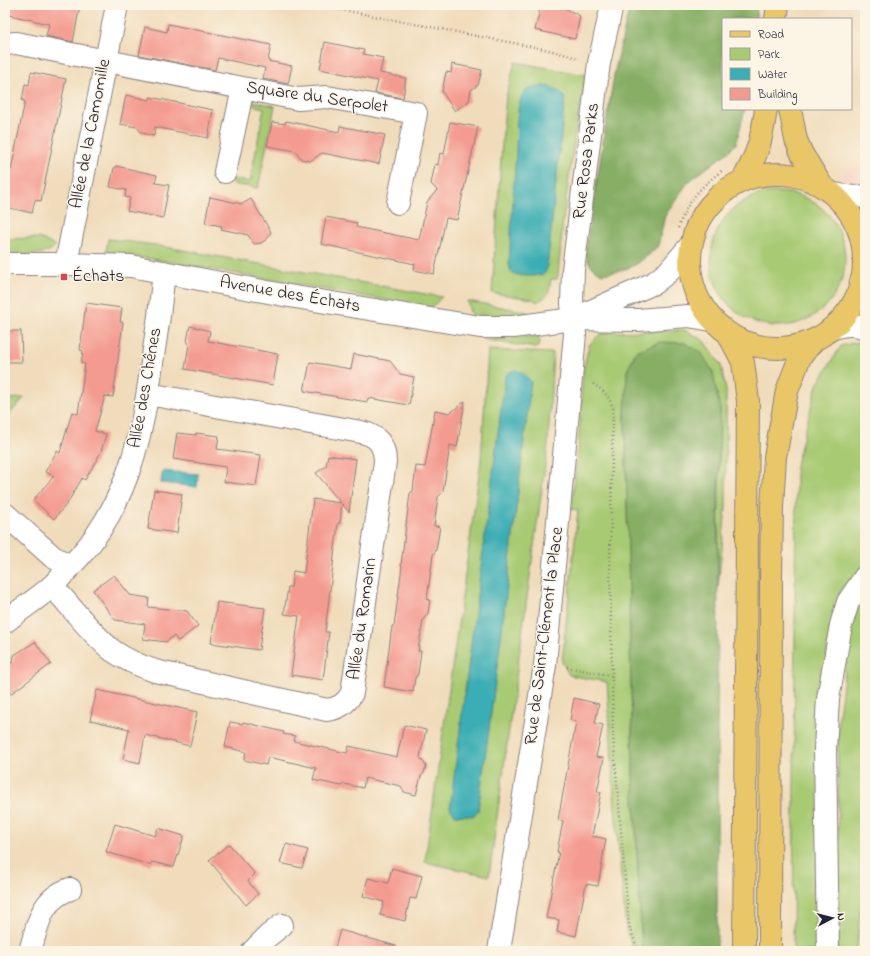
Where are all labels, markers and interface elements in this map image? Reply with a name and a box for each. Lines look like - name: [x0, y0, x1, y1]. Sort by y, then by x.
- legend: [722, 18, 852, 110]
- text: Road: [758, 26, 784, 44]
- text: Park: [758, 46, 780, 64]
- street label: Allée de la Camomille: [64, 56, 118, 211]
- text: Water: [758, 66, 787, 84]
- street label: Square du Serpolet: [244, 75, 390, 121]
- text: Building: [757, 86, 797, 105]
- street label: Rue Rosa Parks: [567, 101, 607, 221]
- place label: Échats: [72, 264, 124, 290]
- street label: Avenue des Échats: [218, 270, 362, 320]
- marker: Échats: [59, 272, 69, 282]
- street label: Allée des Chênes: [123, 326, 169, 450]
- street label: Rue de Saint-Clément la Place: [519, 525, 571, 746]
- street label: Allée du Romarin: [342, 556, 384, 682]
- north arrow: [812, 898, 852, 938]
- text: N: [833, 912, 849, 922]

